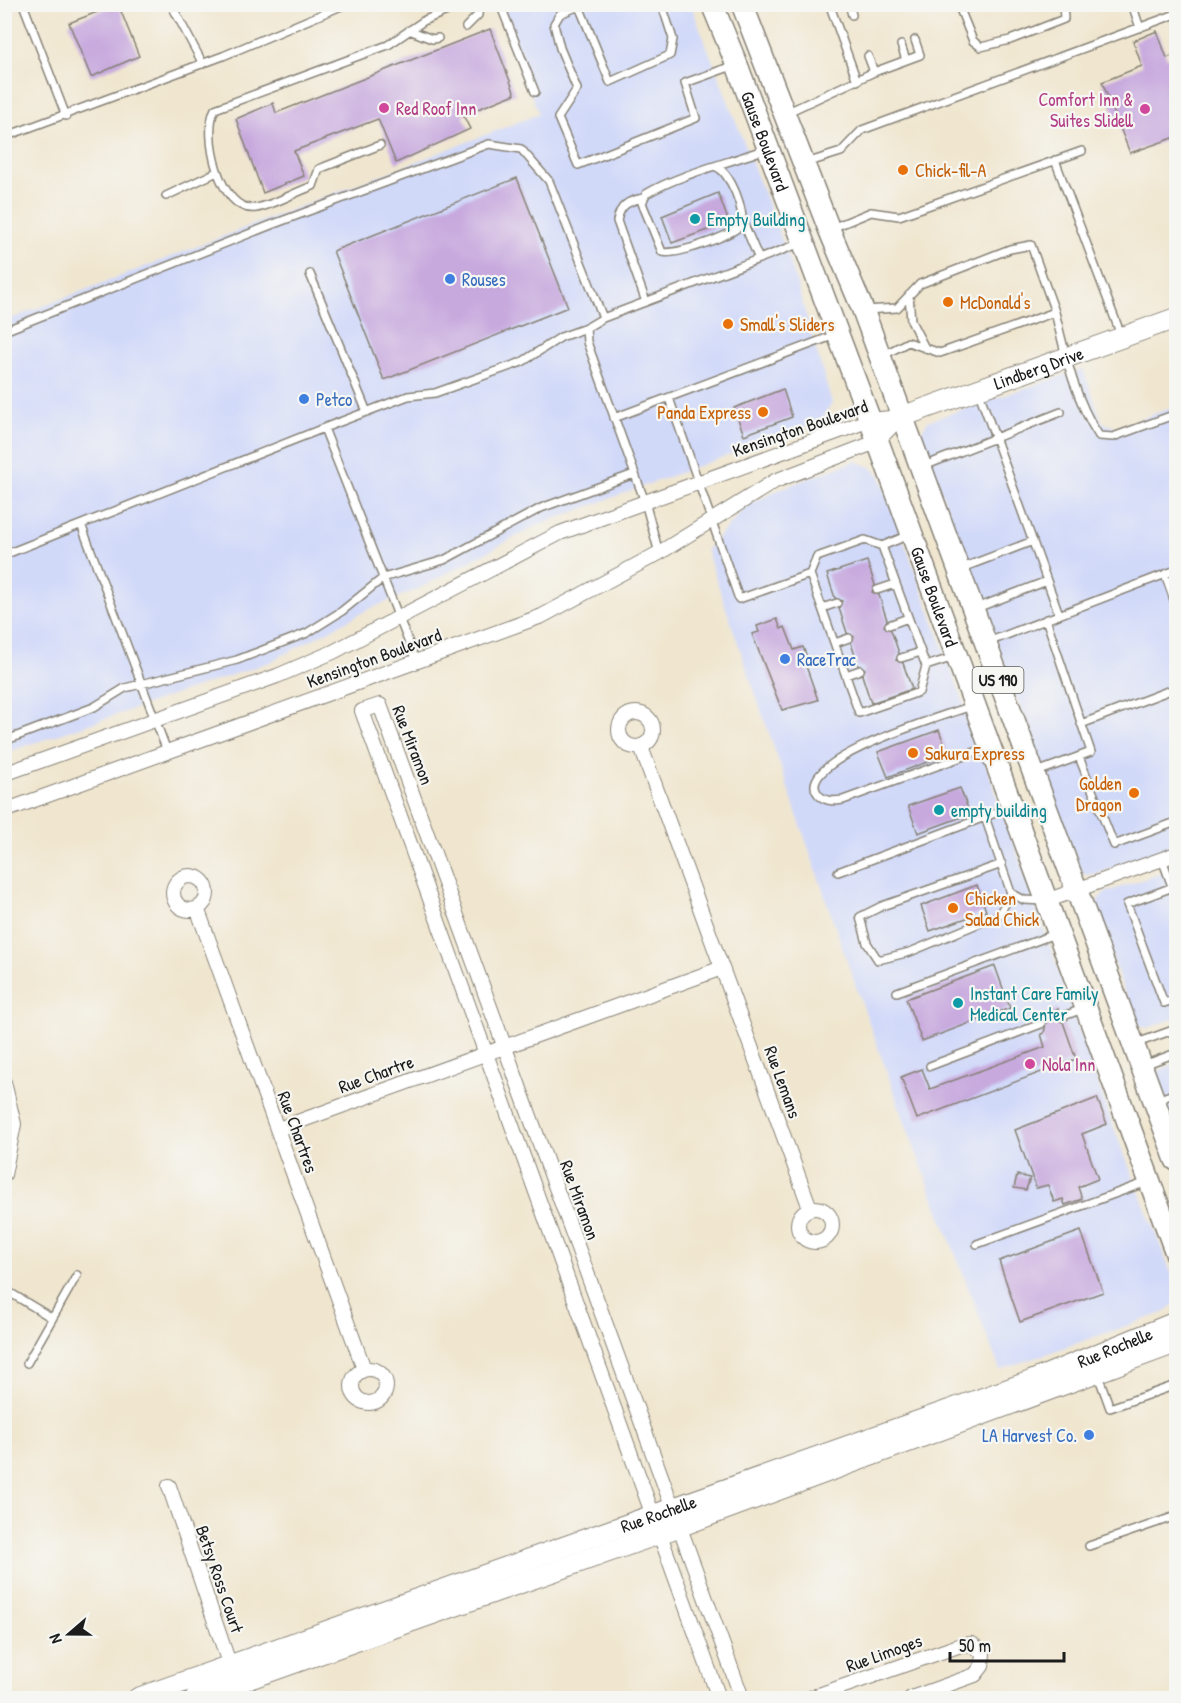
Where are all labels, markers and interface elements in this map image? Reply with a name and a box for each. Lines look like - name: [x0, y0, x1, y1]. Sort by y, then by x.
- street label: Gause Boulevard: [735, 87, 796, 194]
- place label: Comfort Inn & Suites Slidell: [1038, 87, 1133, 133]
- place label: Red Roof Inn: [396, 96, 476, 121]
- marker: Red Roof Inn: [377, 101, 391, 115]
- marker: Comfort Inn & Suites Slidell: [1138, 102, 1152, 116]
- place label: Chick-fil-A: [915, 158, 986, 183]
- marker: Chick-fil-A: [896, 163, 910, 177]
- place label: Empty Building: [707, 207, 805, 232]
- marker: Empty Building: [688, 212, 702, 226]
- place label: Rouses: [462, 267, 506, 292]
- marker: Rouses: [443, 272, 457, 286]
- place label: McDonald's: [960, 290, 1030, 315]
- marker: McDonald's: [941, 295, 955, 309]
- place label: Small's Sliders: [740, 312, 835, 337]
- marker: Small's Sliders: [721, 317, 735, 331]
- street label: Lindberg Drive: [990, 340, 1087, 395]
- place label: Petco: [316, 387, 352, 412]
- marker: Petco: [297, 392, 311, 406]
- street label: Kensington Boulevard: [729, 393, 871, 463]
- place label: Panda Express: [657, 400, 751, 425]
- marker: Panda Express: [756, 405, 770, 419]
- street label: Gause Boulevard: [905, 543, 965, 650]
- street label: Kensington Boulevard: [303, 622, 445, 694]
- place label: RaceTrac: [797, 647, 856, 672]
- marker: RaceTrac: [778, 652, 792, 666]
- road number: US 190: [972, 667, 1024, 693]
- street label: Rue Miramon: [386, 702, 440, 788]
- place label: Sakura Express: [925, 741, 1025, 766]
- marker: Sakura Express: [906, 746, 920, 760]
- place label: Golden Dragon: [1076, 771, 1122, 817]
- marker: Golden Dragon: [1127, 786, 1141, 800]
- place label: empty building: [951, 798, 1047, 823]
- marker: empty building: [932, 803, 946, 817]
- place label: Chicken Salad Chick: [965, 886, 1040, 932]
- marker: Chicken Salad Chick: [946, 901, 960, 915]
- place label: Instant Care Family Medical Center: [970, 981, 1099, 1027]
- marker: Instant Care Family Medical Center: [951, 996, 965, 1010]
- street label: Rue Lemans: [758, 1043, 808, 1122]
- street label: Rue Chartre: [335, 1049, 417, 1099]
- place label: Nola Inn: [1042, 1052, 1095, 1077]
- marker: Nola Inn: [1023, 1057, 1037, 1071]
- street label: Rue Chartres: [272, 1088, 324, 1176]
- street label: Rue Miramon: [554, 1157, 606, 1243]
- street label: Rue Rochelle: [1074, 1320, 1156, 1373]
- place label: LA Harvest Co.: [982, 1423, 1077, 1448]
- marker: LA Harvest Co.: [1082, 1428, 1096, 1442]
- street label: Rue Rochelle: [617, 1488, 700, 1538]
- street label: Betsy Ross Court: [190, 1522, 250, 1637]
- north arrow: [39, 1604, 99, 1664]
- scale bar: [950, 1625, 1064, 1663]
- street label: Rue Limoges: [843, 1628, 925, 1678]
- text: N: [43, 1631, 67, 1647]
- text: 50 m: [959, 1633, 991, 1658]

